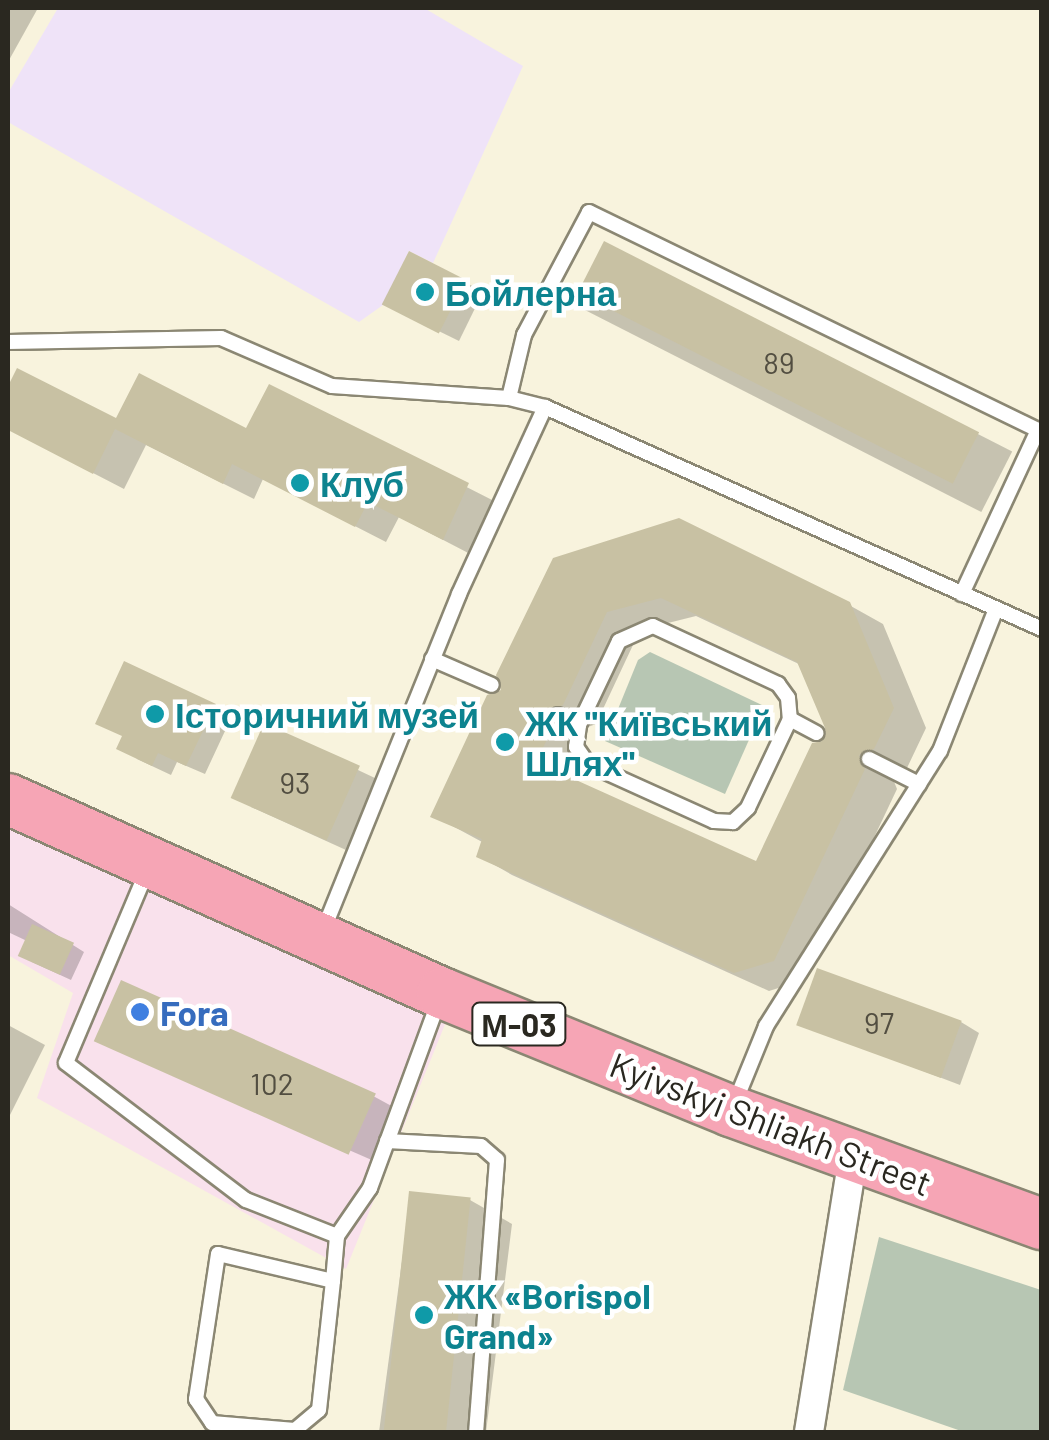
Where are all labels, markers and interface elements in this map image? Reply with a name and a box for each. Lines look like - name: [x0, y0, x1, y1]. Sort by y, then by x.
- place label: Бойлерна: [445, 271, 616, 313]
- marker: Бойлерна: [414, 281, 436, 303]
- house number: 89: [763, 344, 795, 380]
- place label: Клуб: [320, 462, 404, 504]
- marker: Клуб: [289, 472, 311, 494]
- place label: Історичний музей: [175, 693, 479, 735]
- place label: ЖК "Київський Шлях": [525, 701, 772, 783]
- marker: Історичний музей: [144, 703, 166, 725]
- marker: ЖК "Київський Шлях": [494, 731, 516, 753]
- house number: 93: [279, 764, 311, 800]
- place label: Fora: [160, 991, 229, 1033]
- road number: М-03: [469, 997, 569, 1051]
- marker: Fora: [129, 1001, 151, 1023]
- house number: 97: [864, 1004, 894, 1040]
- street label: Kyivskyi Shliakh Street: [604, 1042, 938, 1204]
- house number: 102: [250, 1065, 294, 1101]
- place label: ЖК «Borispol Grand»: [444, 1274, 651, 1356]
- marker: ЖК «Borispol Grand»: [413, 1304, 435, 1326]

